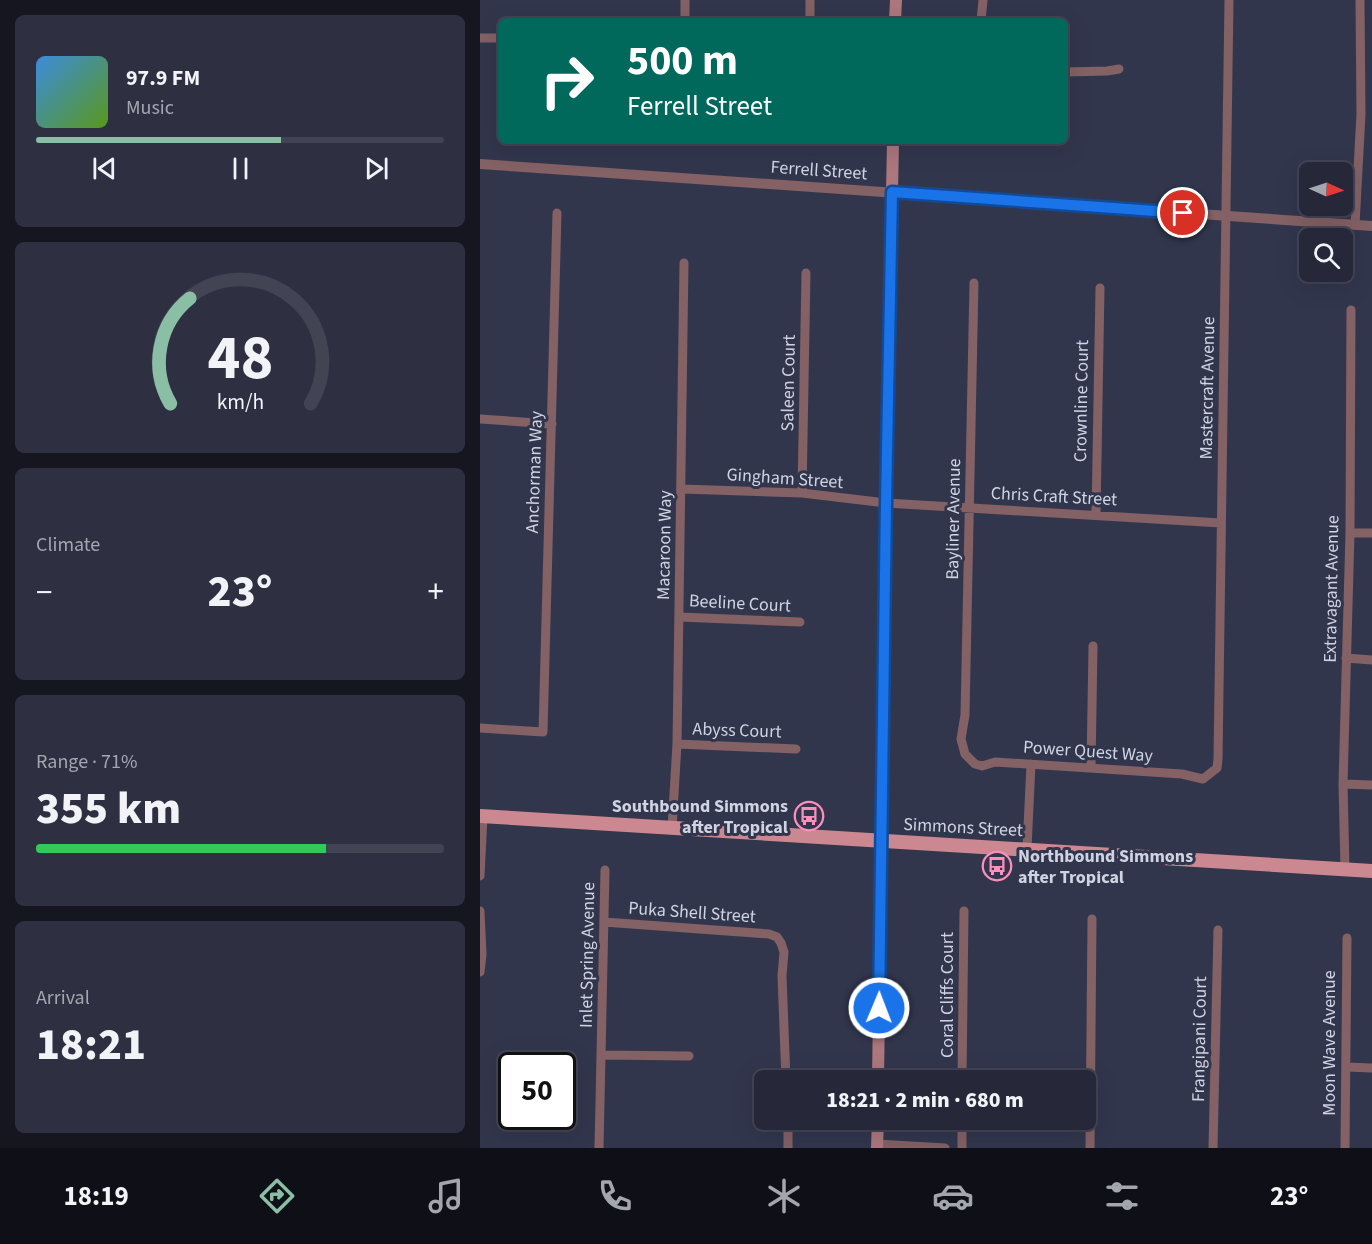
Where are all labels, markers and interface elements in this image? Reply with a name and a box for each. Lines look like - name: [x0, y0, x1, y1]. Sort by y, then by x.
- text: 500 m: [627, 31, 738, 91]
- icon: right: [528, 42, 606, 120]
- text: 97.9 FM: [126, 62, 200, 94]
- text: Ferrell Street: [627, 87, 772, 126]
- text: Music: [126, 94, 174, 122]
- icon: previous: [88, 152, 121, 185]
- icon: pause: [224, 152, 257, 185]
- icon: next: [360, 152, 393, 185]
- street label: Ferrell Street: [770, 155, 868, 186]
- north arrow: [1299, 162, 1353, 216]
- map controls: [1299, 162, 1353, 282]
- pin: [1157, 187, 1208, 238]
- icon: arrive: [1166, 196, 1199, 229]
- button: search: [1299, 228, 1353, 282]
- text: 48: [207, 315, 273, 404]
- street label: Mastercraft Avenue: [1194, 316, 1221, 460]
- street label: Saleen Court: [775, 334, 802, 432]
- street label: Crownline Court: [1068, 340, 1095, 462]
- text: km/h: [216, 388, 264, 419]
- street label: Anchorman Way: [520, 410, 549, 534]
- street label: Bayliner Avenue: [940, 458, 967, 580]
- street label: Gingham Street: [726, 462, 844, 495]
- street label: Chris Craft Street: [990, 481, 1118, 512]
- street label: Macaroon Way: [651, 489, 678, 600]
- street label: Extravagant Avenue: [1318, 515, 1345, 663]
- text: Climate: [36, 531, 100, 559]
- text: 23°: [208, 560, 272, 624]
- text: −: [36, 569, 52, 616]
- text: +: [428, 569, 444, 616]
- street label: Beeline Court: [688, 588, 792, 619]
- street label: Abyss Court: [692, 716, 782, 745]
- street label: Power Quest Way: [1022, 734, 1154, 769]
- text: Range · 71%: [36, 748, 137, 776]
- text: 355 km: [36, 777, 181, 841]
- place label: Southbound Simmons after Tropical: [612, 794, 788, 840]
- bus stop icon: Southbound Simmons after Tropical: [793, 800, 825, 832]
- street label: Simmons Street: [903, 812, 1023, 843]
- place label: Northbound Simmons after Tropical: [1018, 844, 1193, 890]
- bus stop icon: Northbound Simmons after Tropical: [981, 850, 1013, 882]
- street label: Inlet Spring Avenue: [574, 882, 601, 1028]
- street label: Puka Shell Street: [627, 896, 756, 929]
- street label: Coral Cliffs Court: [935, 932, 960, 1058]
- street label: Moon Wave Avenue: [1317, 970, 1342, 1116]
- position arrow: [847, 976, 911, 1040]
- street label: Frangipani Court: [1186, 976, 1213, 1102]
- text: Arrival: [36, 984, 90, 1012]
- text: 18:21: [36, 1013, 146, 1077]
- speed limit sign: 50: [498, 1052, 576, 1130]
- text: 18:21 · 2 min · 680 m: [826, 1084, 1024, 1116]
- icon: directions: [256, 1175, 298, 1217]
- icon: music: [425, 1175, 467, 1217]
- icon: phone: [594, 1175, 636, 1217]
- icon: climate: [763, 1175, 805, 1217]
- icon: car: [932, 1175, 974, 1217]
- icon: filters: [1101, 1175, 1143, 1217]
- text: 18:19: [64, 1177, 129, 1216]
- text: 23°: [1270, 1177, 1308, 1216]

